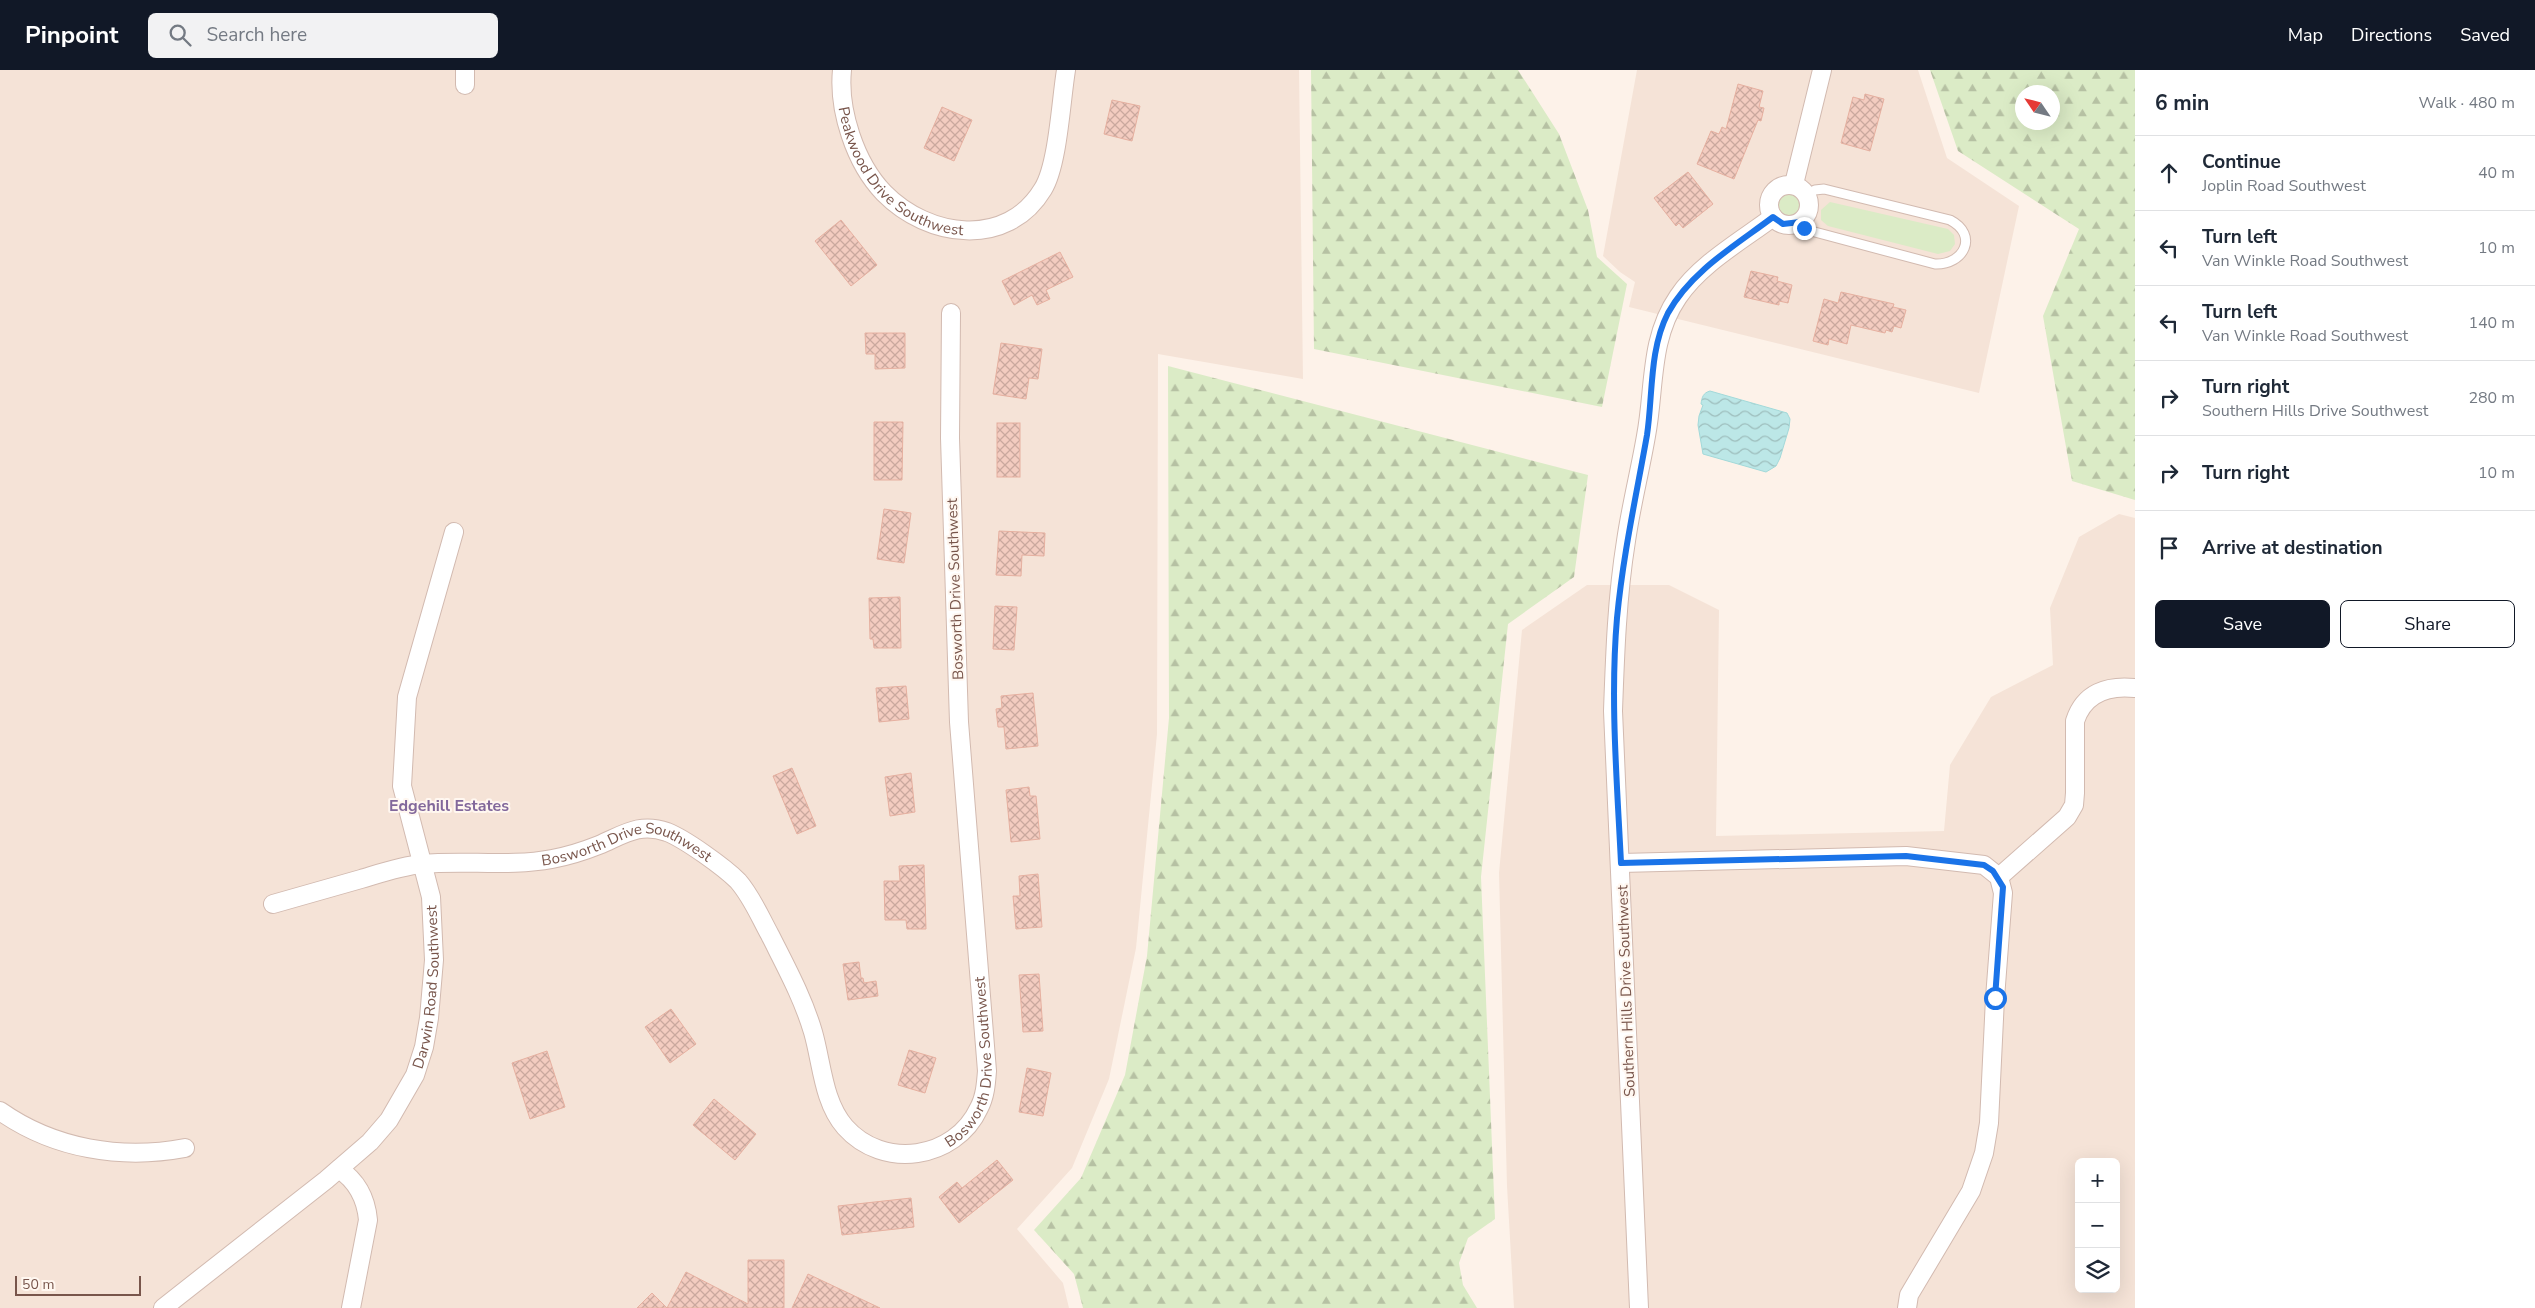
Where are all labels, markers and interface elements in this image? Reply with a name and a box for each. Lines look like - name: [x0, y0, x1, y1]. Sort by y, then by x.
- search box: [148, 13, 498, 58]
- text: Pinpoint: [25, 19, 118, 51]
- icon: search: [166, 21, 194, 49]
- text: Search here: [206, 22, 307, 48]
- text: Map: [2288, 23, 2323, 47]
- text: Directions: [2351, 23, 2432, 47]
- text: Saved: [2460, 23, 2510, 47]
- north arrow: [2015, 85, 2060, 130]
- text: 6 min: [2155, 89, 2209, 117]
- text: Walk · 480 m: [2419, 92, 2515, 114]
- street label: Peakwood Drive Southwest: [834, 105, 965, 240]
- text: Continue: [2202, 149, 2281, 175]
- icon: ahead: [2155, 159, 2183, 187]
- text: 40 m: [2478, 162, 2515, 184]
- text: Joplin Road Southwest: [2202, 175, 2366, 197]
- route end: [1793, 217, 1816, 240]
- text: Turn left: [2202, 224, 2277, 250]
- icon: left: [2155, 234, 2183, 262]
- text: 10 m: [2478, 237, 2515, 259]
- text: Van Winkle Road Southwest: [2202, 250, 2408, 272]
- text: Turn left: [2202, 299, 2277, 325]
- icon: left: [2155, 309, 2183, 337]
- text: 140 m: [2468, 312, 2515, 334]
- text: Van Winkle Road Southwest: [2202, 325, 2408, 347]
- text: Turn right: [2202, 374, 2289, 400]
- icon: right: [2155, 384, 2183, 412]
- text: 280 m: [2468, 387, 2515, 409]
- text: Southern Hills Drive Southwest: [2202, 400, 2428, 422]
- icon: right: [2155, 459, 2183, 487]
- text: Turn right: [2202, 460, 2289, 486]
- text: 10 m: [2478, 462, 2515, 484]
- street label: Bosworth Drive Southwest: [942, 497, 968, 680]
- icon: arrive: [2155, 534, 2183, 562]
- text: Arrive at destination: [2202, 535, 2383, 561]
- button: Save: [2155, 600, 2330, 648]
- button: Share: [2340, 600, 2515, 648]
- district label: Edgehill Estates: [389, 795, 509, 817]
- text: Bosworth Drive Southwest: [540, 818, 717, 871]
- street label: Bosworth Drive Southwest: [534, 850, 716, 872]
- street label: Southern Hills Drive Southwest: [1612, 884, 1640, 1097]
- street label: Darwin Road Southwest: [408, 904, 444, 1071]
- street label: Bosworth Drive Southwest: [941, 975, 997, 1152]
- route start: [1984, 987, 2007, 1010]
- map controls: [2075, 1158, 2120, 1293]
- button: +: [2075, 1158, 2120, 1203]
- button: −: [2075, 1203, 2120, 1248]
- button: layers: [2075, 1248, 2120, 1293]
- scale bar: [15, 1273, 141, 1296]
- text: 50 m: [22, 1275, 54, 1294]

